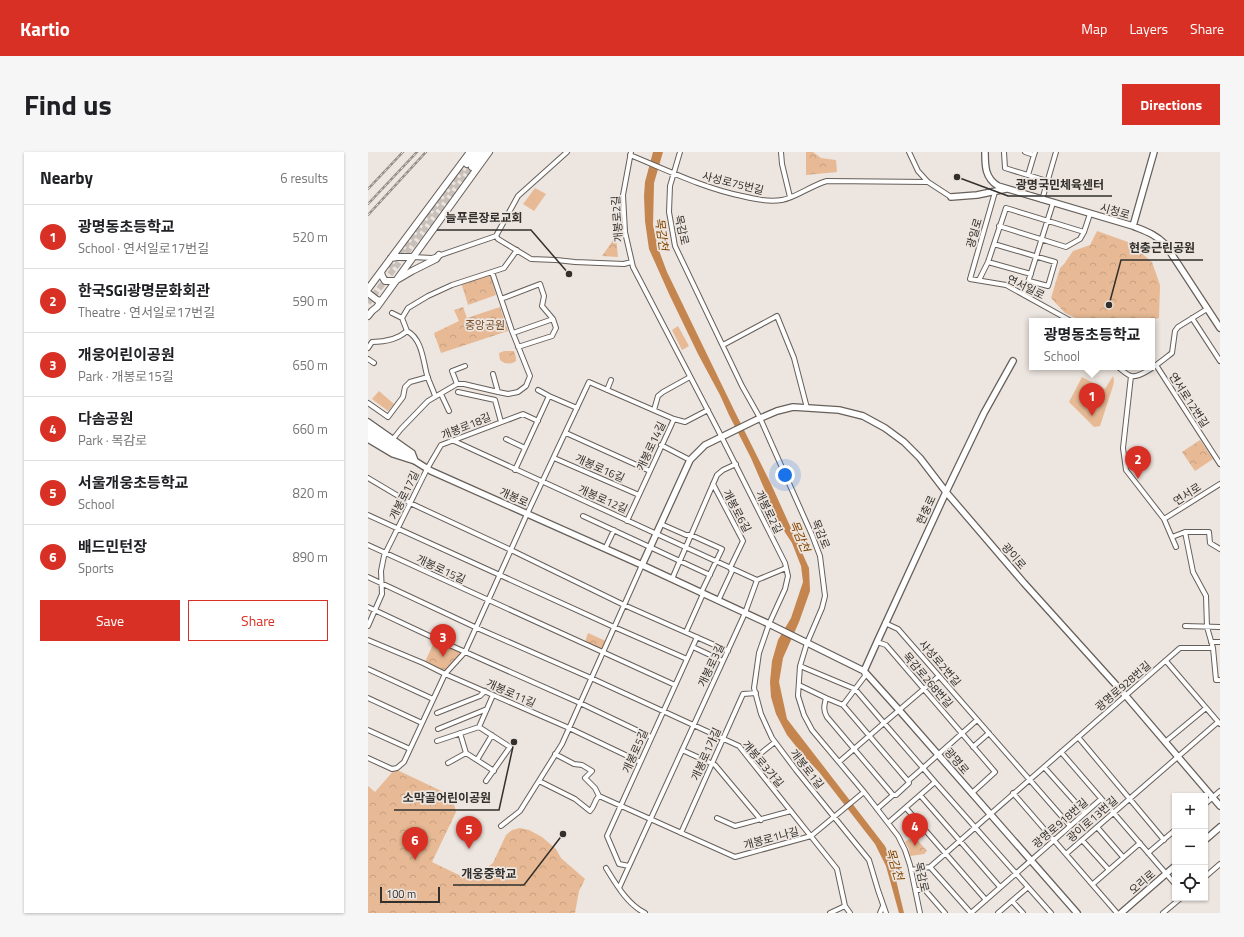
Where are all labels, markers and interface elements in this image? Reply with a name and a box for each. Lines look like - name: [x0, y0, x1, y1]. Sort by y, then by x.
- text: Kartio: [20, 14, 70, 43]
- text: Map: [1081, 18, 1107, 39]
- text: Layers: [1129, 18, 1168, 39]
- text: Share: [1190, 18, 1224, 39]
- text: Find us: [24, 83, 112, 126]
- button: Directions: [1122, 84, 1220, 125]
- text: Nearby: [40, 165, 93, 191]
- text: 6 results: [280, 168, 328, 188]
- street label: 사성로75번길: [701, 168, 765, 198]
- callout: 광명국민체육센터: [1008, 172, 1112, 196]
- text: 광명국민체육센터: [1016, 175, 1104, 194]
- street label: 개봉로2길: [607, 195, 627, 243]
- street label: 시청로: [1098, 199, 1132, 223]
- callout: 늘푸른장로교회: [437, 206, 531, 230]
- text: 늘푸른장로교회: [445, 208, 523, 227]
- street label: 목감로: [671, 213, 693, 247]
- text: 광명동초등학교: [78, 215, 175, 238]
- water label: 목감천: [650, 216, 674, 254]
- street label: 광일로: [962, 216, 986, 250]
- text: 1: [49, 227, 57, 247]
- text: 520 m: [292, 227, 328, 247]
- callout: 현충근린공원: [1121, 236, 1203, 260]
- text: School · 연서일로17번길: [78, 238, 209, 258]
- text: 현충근린공원: [1129, 238, 1195, 257]
- street label: 연서일로: [1004, 271, 1048, 303]
- text: 한국SGI광명문화회관: [78, 279, 210, 302]
- text: 2: [49, 291, 57, 311]
- text: 590 m: [292, 291, 328, 311]
- text: Theatre · 연서일로17번길: [78, 302, 215, 322]
- park label: 중앙공원: [465, 317, 505, 333]
- popup: [1029, 318, 1155, 370]
- text: 광명동초등학교: [1044, 323, 1140, 346]
- text: 개웅어린이공원: [78, 343, 175, 366]
- text: School: [1044, 346, 1080, 366]
- text: 3: [49, 355, 57, 375]
- text: 650 m: [292, 355, 328, 375]
- text: Park · 개봉로15길: [78, 366, 174, 386]
- street label: 연서로12번길: [1165, 369, 1213, 431]
- pin: 1: [1079, 383, 1105, 416]
- text: 다솜공원: [78, 407, 133, 430]
- street label: 개봉로18길: [439, 409, 493, 443]
- text: 4: [49, 419, 57, 439]
- text: 660 m: [292, 419, 328, 439]
- street label: 개봉로14길: [633, 419, 669, 473]
- text: Park · 목감로: [78, 430, 147, 450]
- pin: 2: [1125, 446, 1151, 479]
- street label: 개봉로16길: [573, 450, 627, 486]
- your location: [775, 465, 795, 485]
- street label: 개봉로17길: [385, 468, 423, 522]
- text: 서울개웅초등학교: [78, 471, 188, 494]
- street label: 연서로: [1170, 479, 1204, 509]
- street label: 개봉로12길: [576, 481, 630, 517]
- text: 5: [49, 483, 57, 503]
- text: 820 m: [292, 483, 328, 503]
- street label: 개봉로: [497, 484, 531, 510]
- street label: 개봉로6길: [719, 487, 755, 535]
- street label: 개봉로2길: [752, 488, 786, 536]
- street label: 현충로: [912, 493, 940, 527]
- text: School: [78, 494, 114, 514]
- water label: 목감천: [785, 517, 816, 557]
- street label: 목감로: [808, 517, 834, 551]
- text: 배드민턴장: [78, 535, 147, 558]
- street label: 광이로: [998, 539, 1030, 573]
- text: 6: [49, 547, 57, 567]
- text: 890 m: [292, 547, 328, 567]
- street label: 개봉로15길: [414, 551, 468, 587]
- text: Sports: [78, 558, 114, 578]
- button: Save: [40, 600, 180, 641]
- button: Share: [188, 600, 328, 641]
- pin: 3: [430, 624, 456, 657]
- street label: 사성로2번길: [915, 636, 965, 690]
- street label: 개봉로3길: [694, 640, 728, 690]
- street label: 목감로268번길: [899, 649, 957, 711]
- street label: 광명로928번길: [1092, 657, 1154, 715]
- street label: 개봉로11길: [484, 675, 538, 711]
- street label: 개봉로1가길: [687, 725, 725, 783]
- street label: 개봉로5길: [618, 726, 652, 776]
- street label: 개봉로3가길: [739, 737, 787, 791]
- street label: 광명로: [941, 744, 973, 778]
- street label: 개봉로1길: [786, 746, 828, 792]
- callout: 소막골어린이공원: [394, 786, 499, 810]
- text: 소막골어린이공원: [403, 788, 491, 807]
- street label: 광이로13번길: [1063, 792, 1121, 846]
- map controls: [1172, 793, 1208, 901]
- button: +: [1172, 793, 1208, 829]
- street label: 광명로918번길: [1029, 794, 1091, 852]
- pin: 4: [902, 813, 928, 846]
- pin: 5: [456, 816, 482, 849]
- street label: 개봉로1나길: [742, 823, 800, 853]
- pin: 6: [402, 827, 428, 860]
- button: −: [1172, 829, 1208, 865]
- water label: 목감천: [881, 845, 909, 884]
- street label: 목감로: [911, 860, 933, 894]
- callout: 개웅중학교: [453, 861, 524, 885]
- text: 개웅중학교: [461, 864, 517, 883]
- button: locate: [1172, 865, 1208, 901]
- street label: 오리로: [1125, 866, 1159, 898]
- scale bar: [380, 885, 440, 904]
- text: 100 m: [386, 886, 416, 902]

